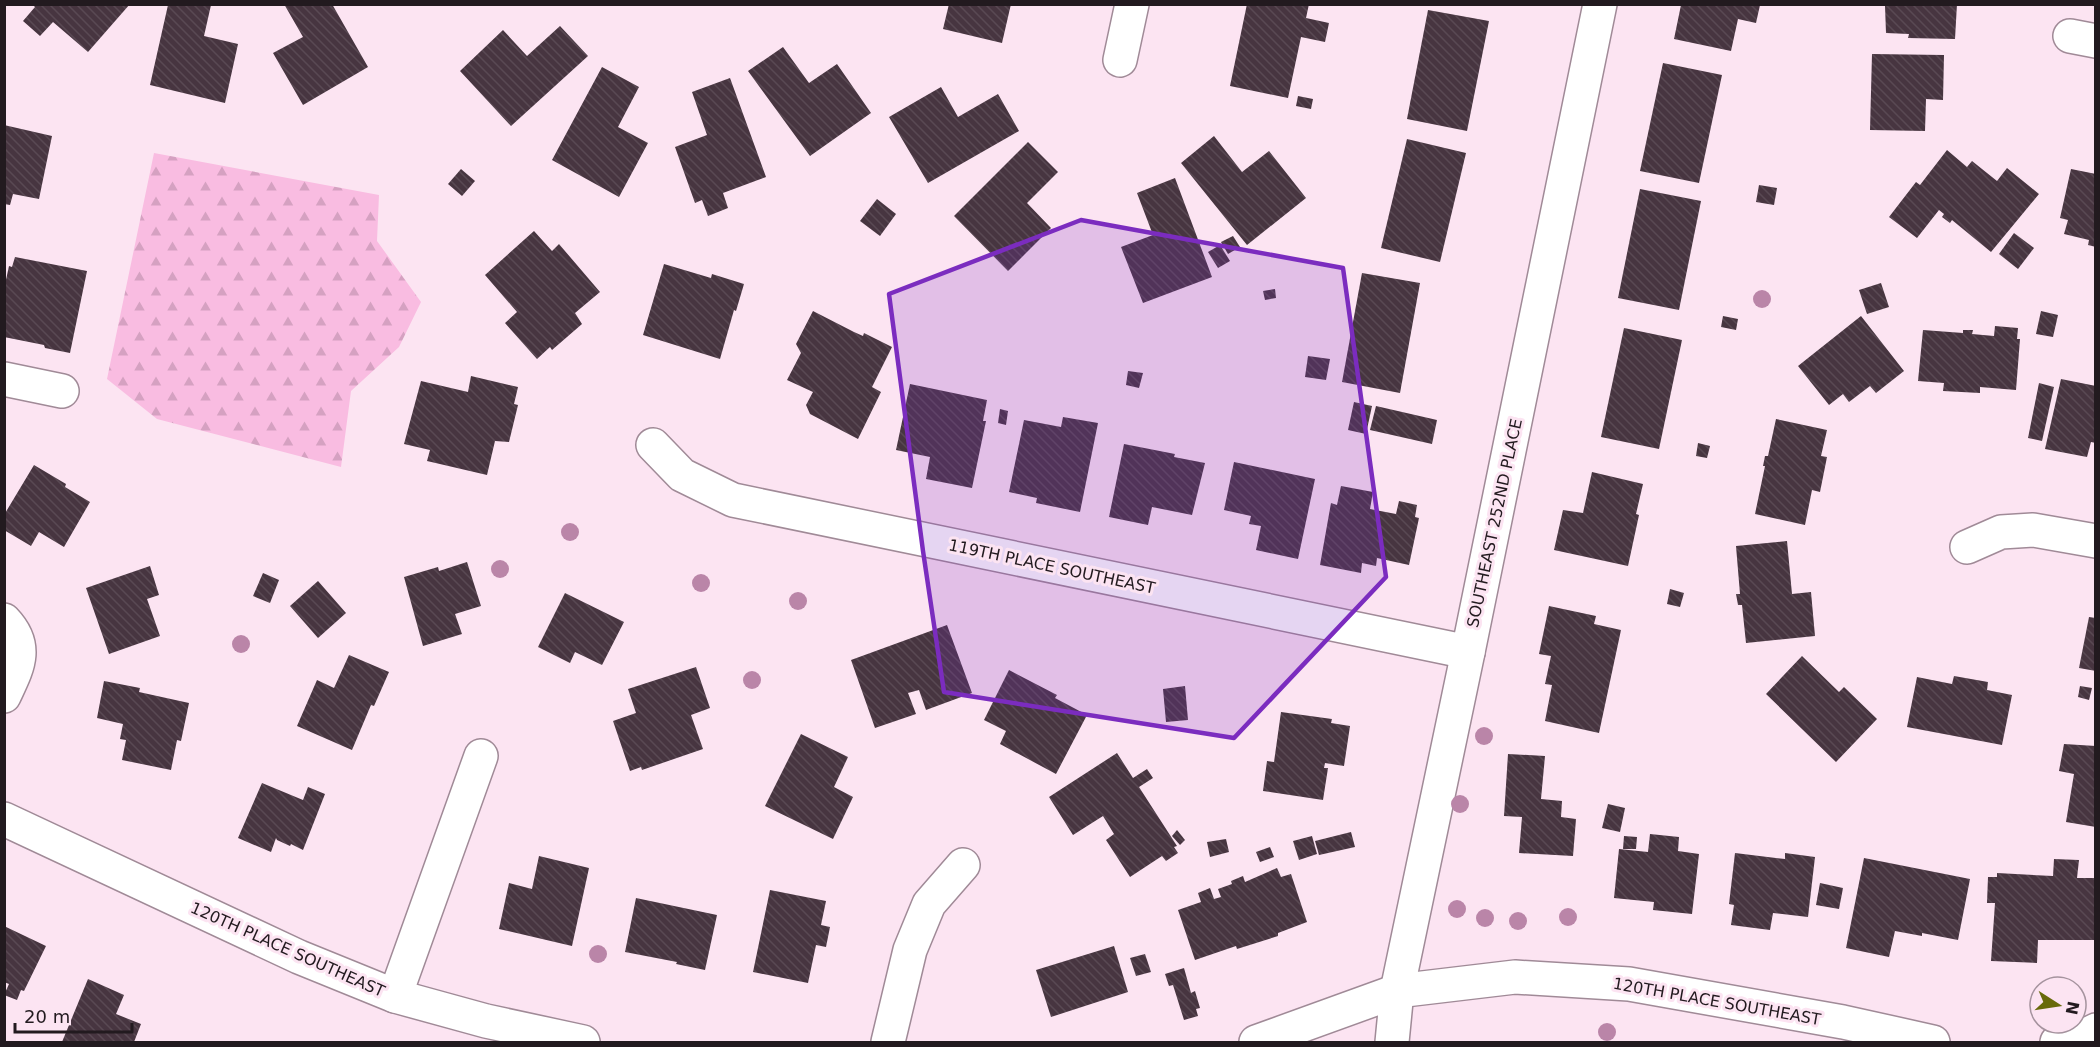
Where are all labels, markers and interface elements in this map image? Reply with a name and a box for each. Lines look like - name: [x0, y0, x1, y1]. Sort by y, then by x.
- street label: SOUTHEAST 252ND PLACE: [1463, 417, 1526, 629]
- street label: 119TH PLACE SOUTHEAST: [947, 535, 1157, 598]
- street label: 120TH PLACE SOUTHEAST: [188, 898, 388, 1001]
- street label: 120TH PLACE SOUTHEAST: [1612, 974, 1823, 1029]
- north arrow: [2028, 975, 2088, 1035]
- scale bar: [15, 996, 132, 1034]
- text: N: [2061, 999, 2083, 1017]
- text: 20 m: [24, 1006, 70, 1027]

